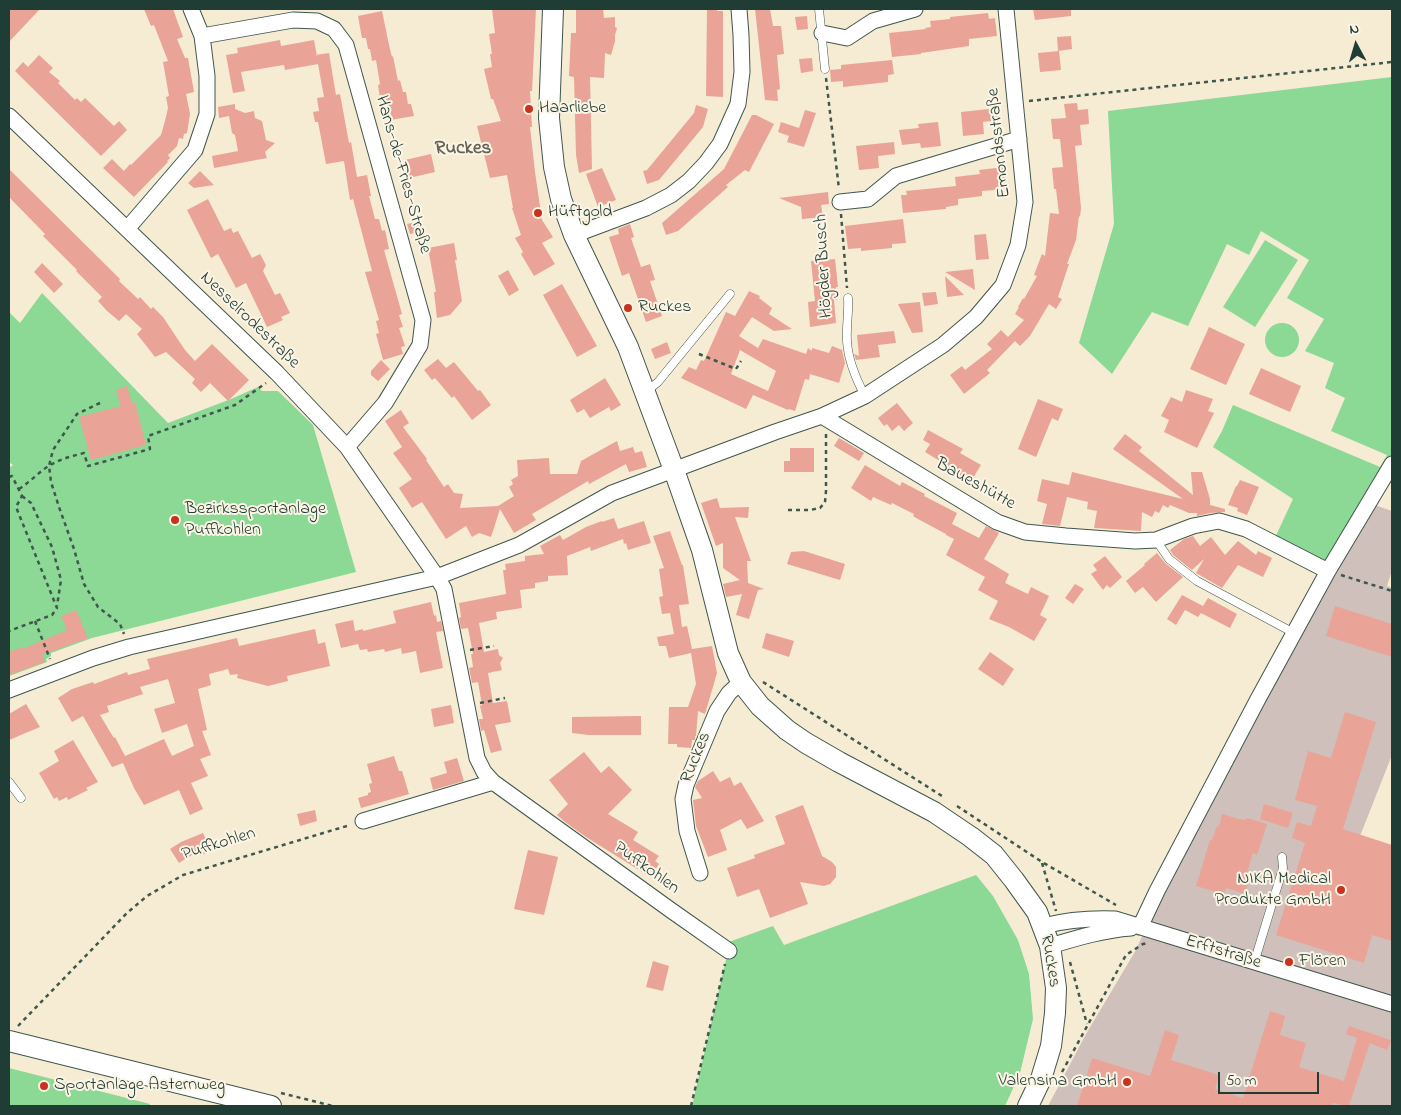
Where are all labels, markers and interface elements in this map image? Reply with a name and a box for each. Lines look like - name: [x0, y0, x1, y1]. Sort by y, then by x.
- text: N: [1349, 19, 1360, 41]
- north arrow: [1331, 20, 1381, 70]
- street label: Emondsstraße: [983, 87, 1017, 199]
- street label: Hans-de-Fries-Straße: [369, 94, 435, 256]
- place label: Haarliebe: [539, 98, 606, 120]
- marker: Haarliebe: [523, 103, 535, 115]
- district label: Ruckes: [435, 139, 491, 161]
- place label: Hüftgold: [548, 202, 612, 224]
- marker: Hüftgold: [532, 207, 544, 219]
- street label: Högder Busch: [811, 213, 839, 319]
- street label: Nesselrodestraße: [194, 268, 304, 374]
- place label: Ruckes: [638, 297, 691, 319]
- marker: Ruckes: [622, 302, 634, 314]
- street label: Baueshütte: [931, 454, 1019, 516]
- place label: Bezirkssportanlage Puffkohlen: [185, 499, 326, 542]
- marker: Bezirkssportanlage Puffkohlen: [169, 514, 181, 526]
- street label: Ruckes: [677, 729, 717, 787]
- street label: Puffkohlen: [180, 824, 258, 866]
- street label: Puffkohlen: [609, 838, 683, 900]
- place label: NIKA Medical Produkte GmbH: [1215, 869, 1331, 912]
- marker: NIKA Medical Produkte GmbH: [1335, 884, 1347, 896]
- street label: Erftstraße: [1182, 931, 1264, 975]
- street label: Ruckes: [1034, 933, 1064, 989]
- place label: Flören: [1299, 951, 1346, 973]
- marker: Flören: [1283, 956, 1295, 968]
- scale bar: [1221, 1062, 1322, 1094]
- text: 50 m: [1226, 1070, 1256, 1092]
- place label: Valensina GmbH: [998, 1071, 1117, 1093]
- place label: Sportanlage Asternweg: [54, 1075, 225, 1097]
- marker: Valensina GmbH: [1121, 1076, 1133, 1088]
- marker: Sportanlage Asternweg: [38, 1080, 50, 1092]

